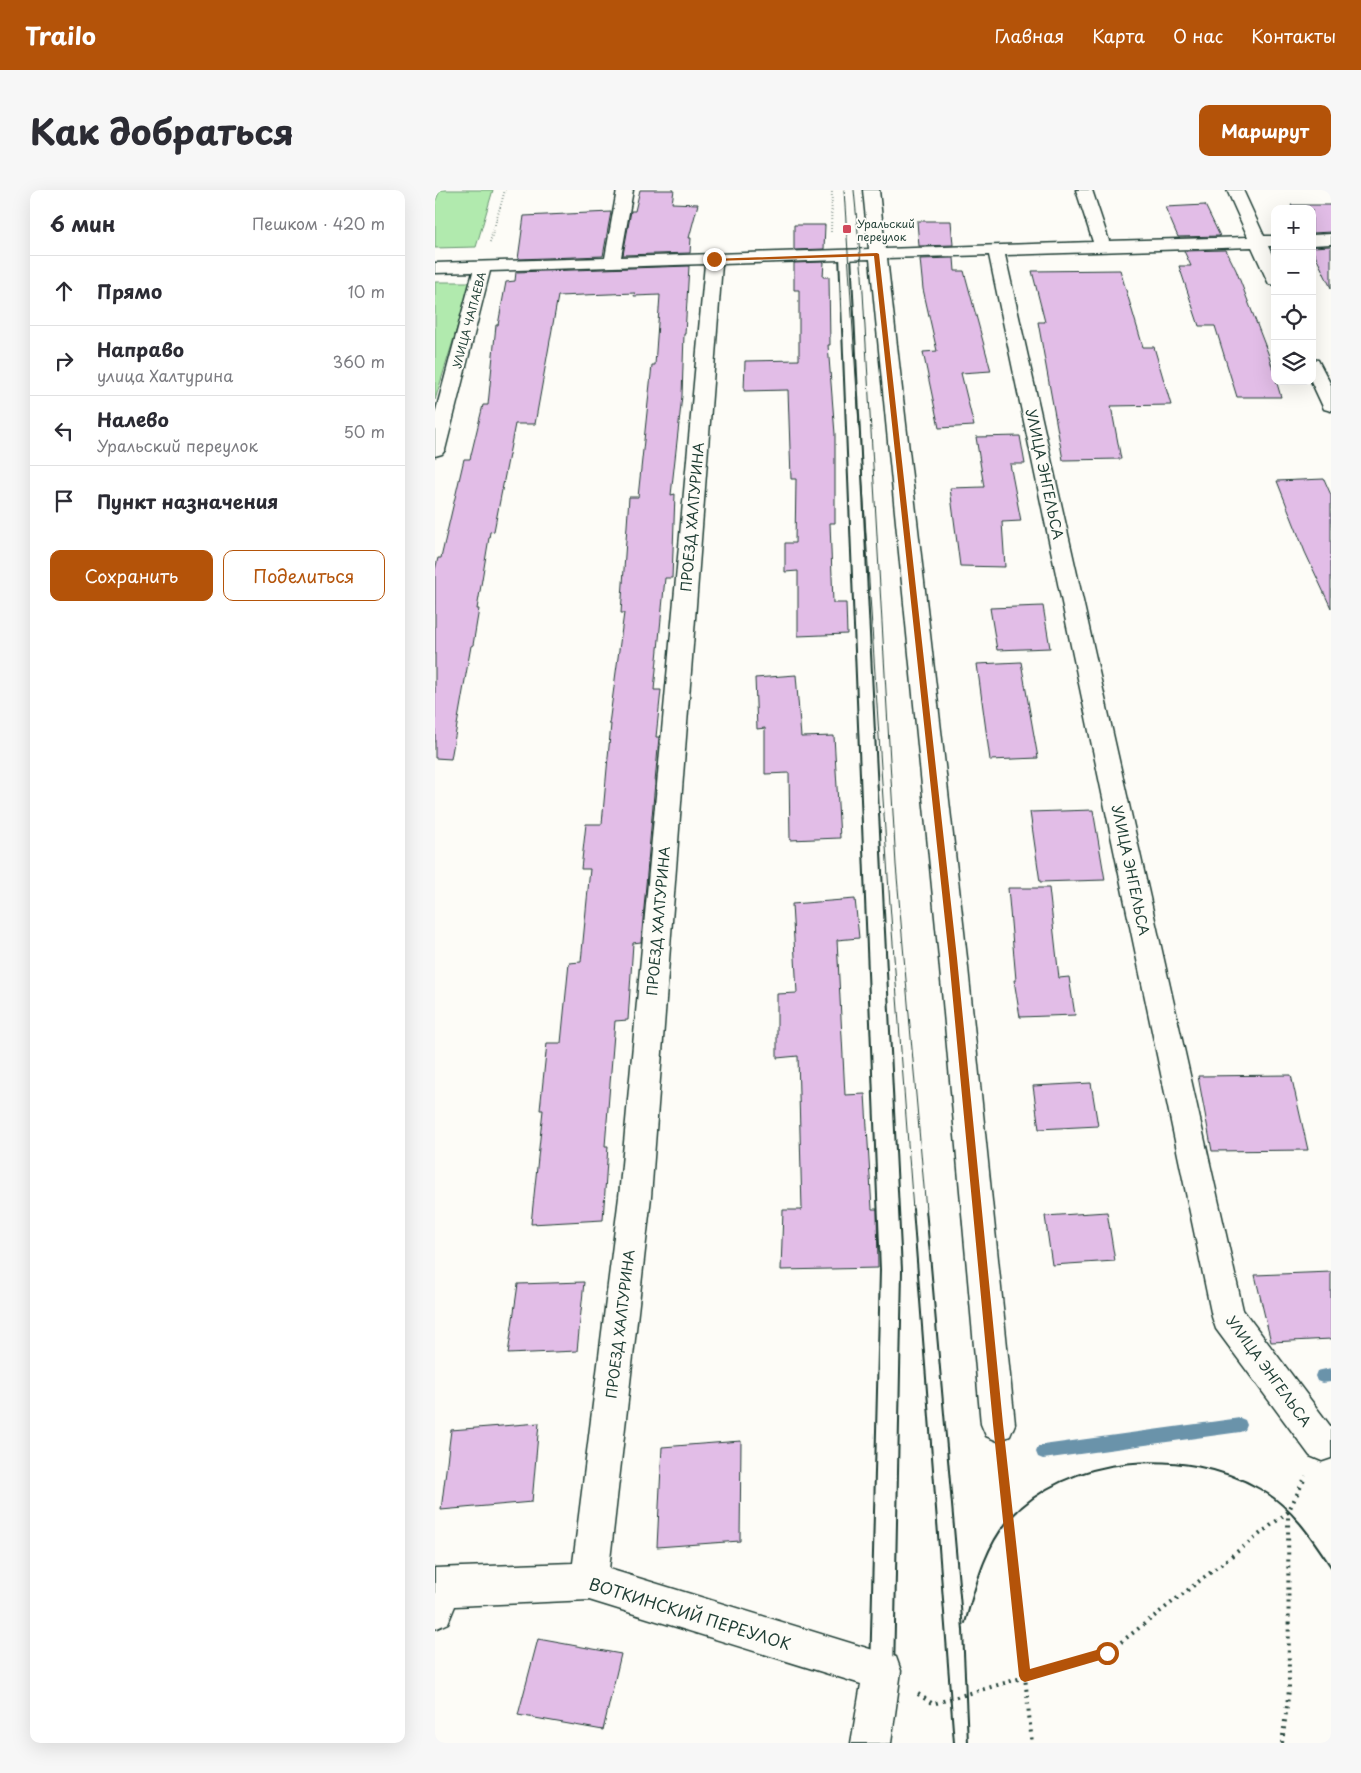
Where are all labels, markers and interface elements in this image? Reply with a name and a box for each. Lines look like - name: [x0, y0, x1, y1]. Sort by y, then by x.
- text: Trailo: [25, 17, 96, 53]
- text: Главная: [995, 22, 1064, 49]
- text: Карта: [1092, 22, 1145, 49]
- text: О нас: [1173, 22, 1223, 49]
- text: Контакты: [1251, 22, 1336, 49]
- text: Как добраться: [30, 104, 294, 157]
- button: Маршрут: [1199, 105, 1331, 156]
- map controls: [1271, 205, 1316, 385]
- button: +: [1271, 205, 1316, 250]
- text: 6 мин: [50, 207, 116, 239]
- text: Пешком · 420 m: [252, 211, 385, 235]
- place label: Уральский переулок: [857, 215, 915, 245]
- marker: Уральский переулок: [841, 223, 853, 235]
- route end: [703, 248, 726, 271]
- button: −: [1271, 250, 1316, 295]
- street label: УЛИЦА ЧАПАЕВА: [448, 270, 490, 370]
- icon: ahead: [50, 277, 78, 305]
- text: Прямо: [97, 277, 162, 305]
- text: 10 m: [348, 279, 385, 303]
- button: locate: [1271, 295, 1316, 340]
- text: Направо: [97, 335, 184, 363]
- button: layers: [1271, 340, 1316, 385]
- icon: right: [50, 347, 78, 375]
- text: 360 m: [333, 349, 385, 373]
- text: улица Халтурина: [97, 363, 233, 387]
- text: Налево: [97, 405, 169, 433]
- street label: УЛИЦА ЭНГЕЛЬСА: [1021, 407, 1069, 541]
- icon: left: [50, 417, 78, 445]
- text: 50 m: [344, 419, 385, 443]
- text: Уральский переулок: [97, 433, 258, 457]
- street label: ПРОЕЗД ХАЛТУРИНА: [675, 441, 709, 593]
- icon: arrive: [50, 487, 78, 515]
- text: Пункт назначения: [97, 487, 278, 515]
- button: Сохранить: [50, 550, 213, 601]
- button: Поделиться: [223, 550, 385, 601]
- street label: УЛИЦА ЭНГЕЛЬСА: [1107, 803, 1155, 937]
- street label: ПРОЕЗД ХАЛТУРИНА: [641, 845, 675, 997]
- street label: ПРОЕЗД ХАЛТУРИНА: [600, 1248, 640, 1400]
- street label: УЛИЦА ЭНГЕЛЬСА: [1221, 1311, 1317, 1431]
- street label: ВОТКИНСКИЙ ПЕРЕУЛОК: [586, 1571, 794, 1655]
- route start: [1096, 1642, 1119, 1665]

